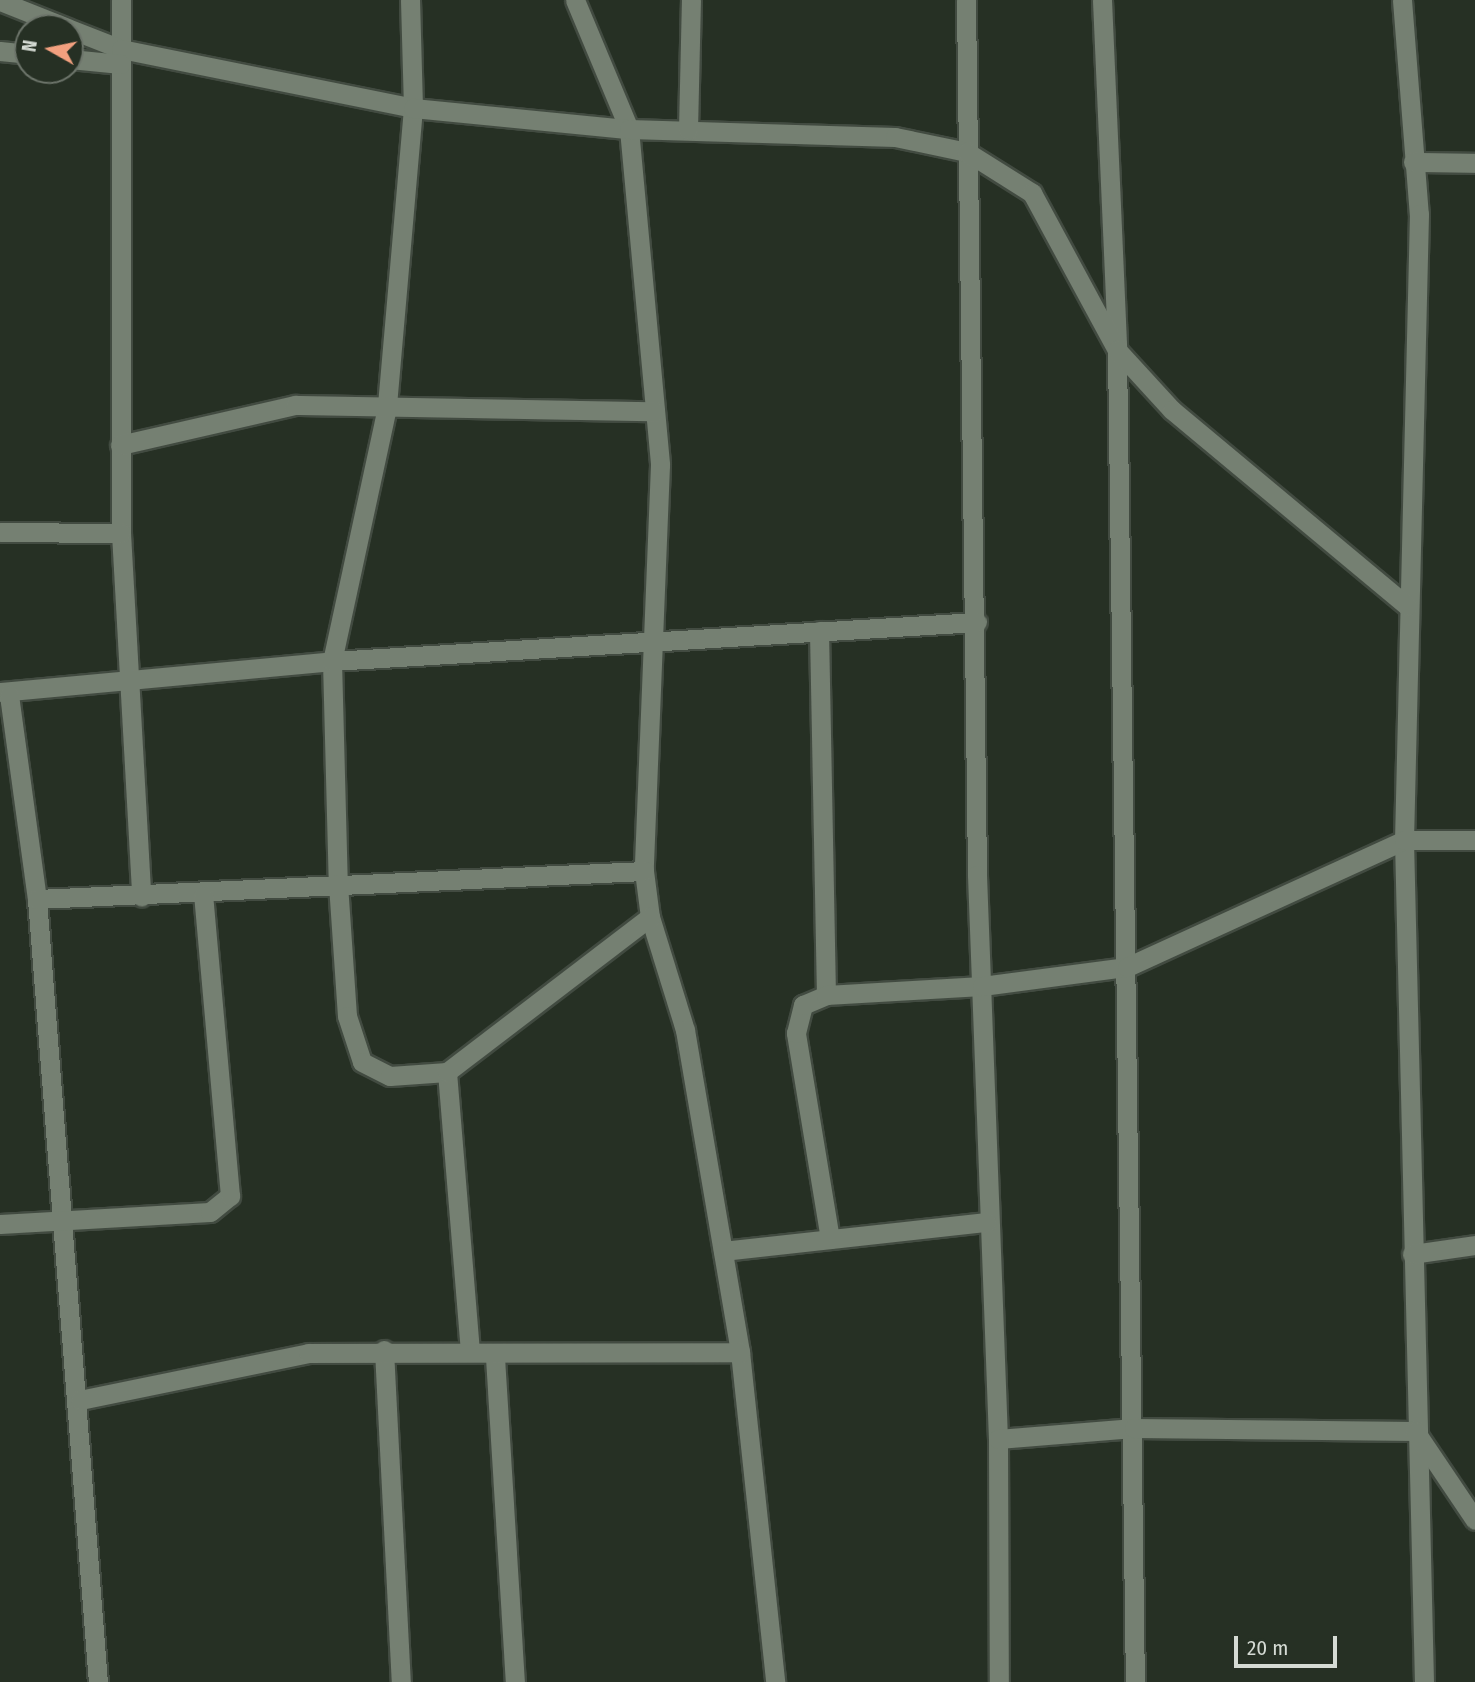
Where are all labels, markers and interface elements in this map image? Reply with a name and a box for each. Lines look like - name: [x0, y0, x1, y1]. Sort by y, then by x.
- north arrow: [14, 14, 84, 84]
- text: N: [17, 39, 42, 53]
- scale bar: [1237, 1622, 1340, 1666]
- text: 20 m: [1247, 1635, 1288, 1661]

